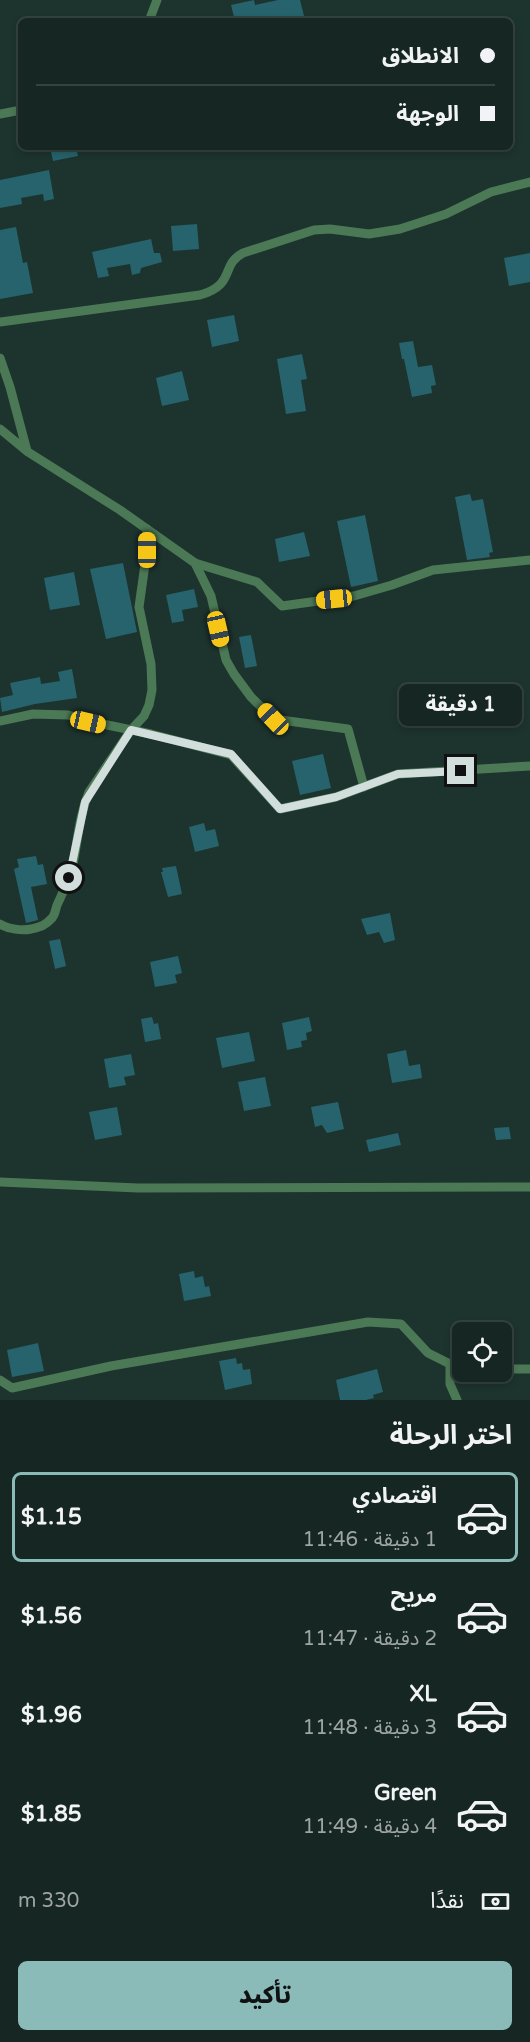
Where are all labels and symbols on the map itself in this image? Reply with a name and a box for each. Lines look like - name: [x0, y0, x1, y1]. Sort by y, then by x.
- car: [138, 532, 156, 568]
- car: [315, 588, 353, 610]
- car: [205, 609, 231, 649]
- callout: 1 دقيقة: [400, 684, 522, 726]
- car: [254, 700, 292, 738]
- car: [68, 709, 108, 735]
- route end: [447, 757, 474, 784]
- route start: [55, 864, 82, 891]

